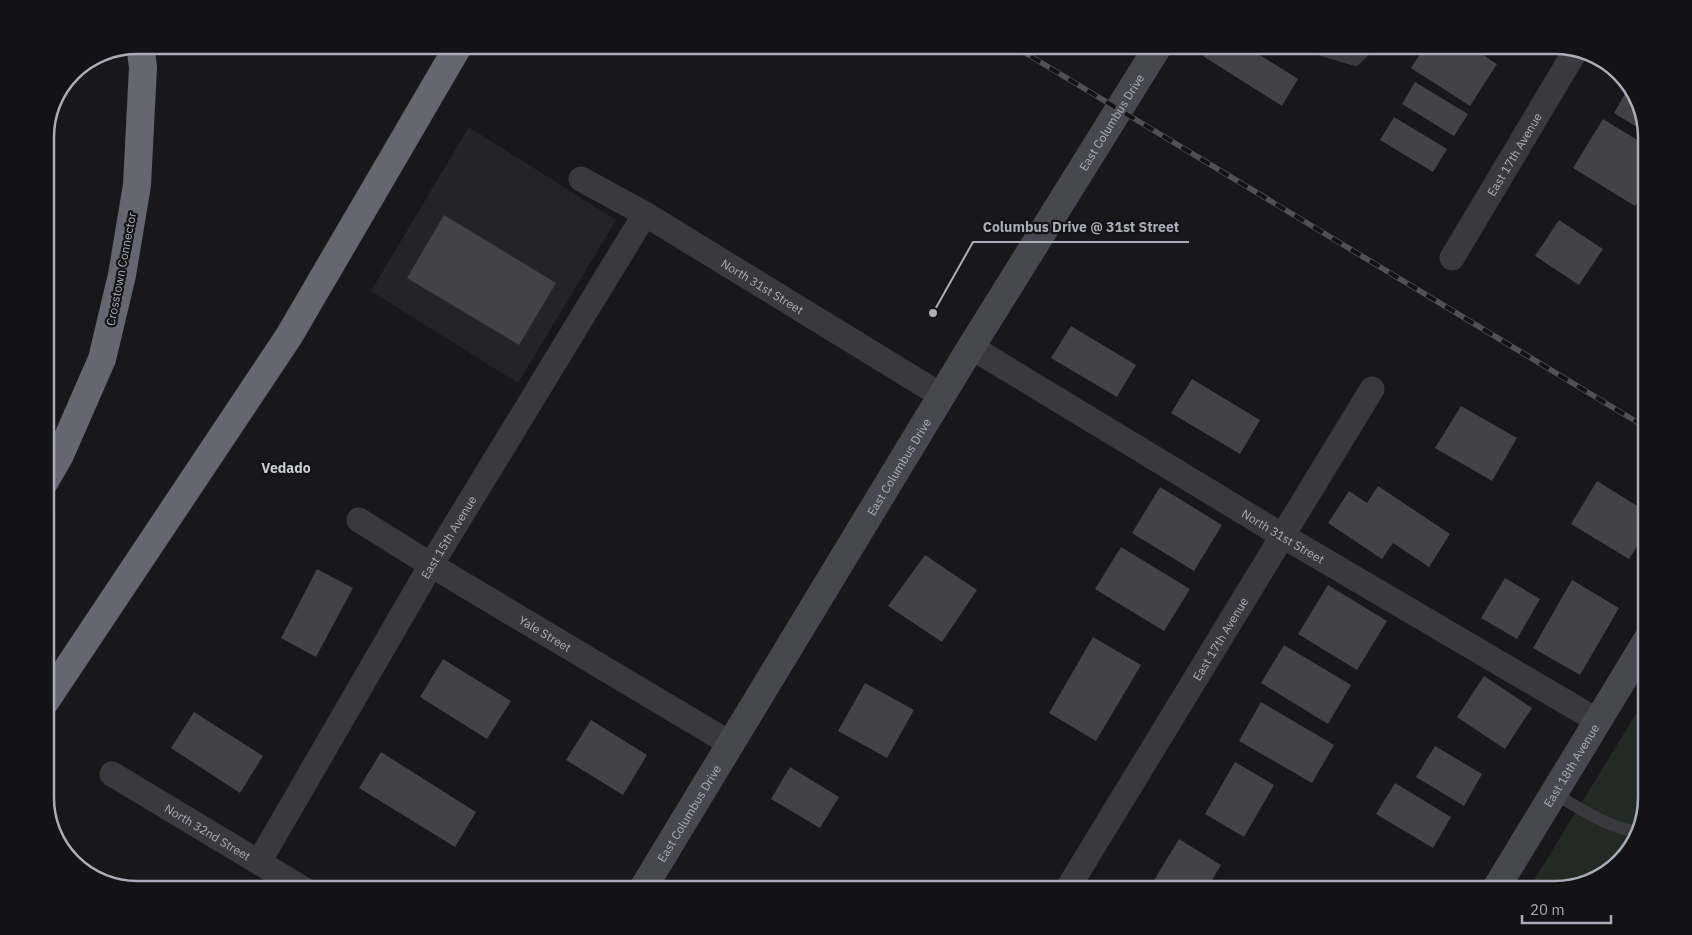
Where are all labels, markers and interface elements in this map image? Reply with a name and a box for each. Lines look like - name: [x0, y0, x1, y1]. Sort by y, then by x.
- street label: East Columbus Drive: [1075, 70, 1147, 173]
- street label: East 17th Avenue: [1483, 109, 1545, 199]
- street label: Crosstown Connector: [103, 210, 139, 327]
- callout: Columbus Drive @ 31st Street: [973, 213, 1189, 242]
- text: Columbus Drive @ 31st Street: [983, 218, 1179, 236]
- street label: North 31st Street: [719, 255, 807, 317]
- street label: East Columbus Drive: [863, 415, 934, 518]
- district label: Vedado: [261, 459, 311, 477]
- street label: East 15th Avenue: [417, 492, 479, 581]
- street label: North 31st Street: [1239, 505, 1327, 566]
- street label: East 17th Avenue: [1189, 594, 1251, 683]
- street label: Yale Street: [516, 612, 574, 655]
- street label: East 18th Avenue: [1540, 721, 1602, 810]
- street label: East Columbus Drive: [653, 761, 724, 865]
- street label: North 32nd Street: [162, 800, 254, 863]
- scale bar: [1522, 892, 1611, 924]
- text: 20 m: [1530, 900, 1565, 919]

